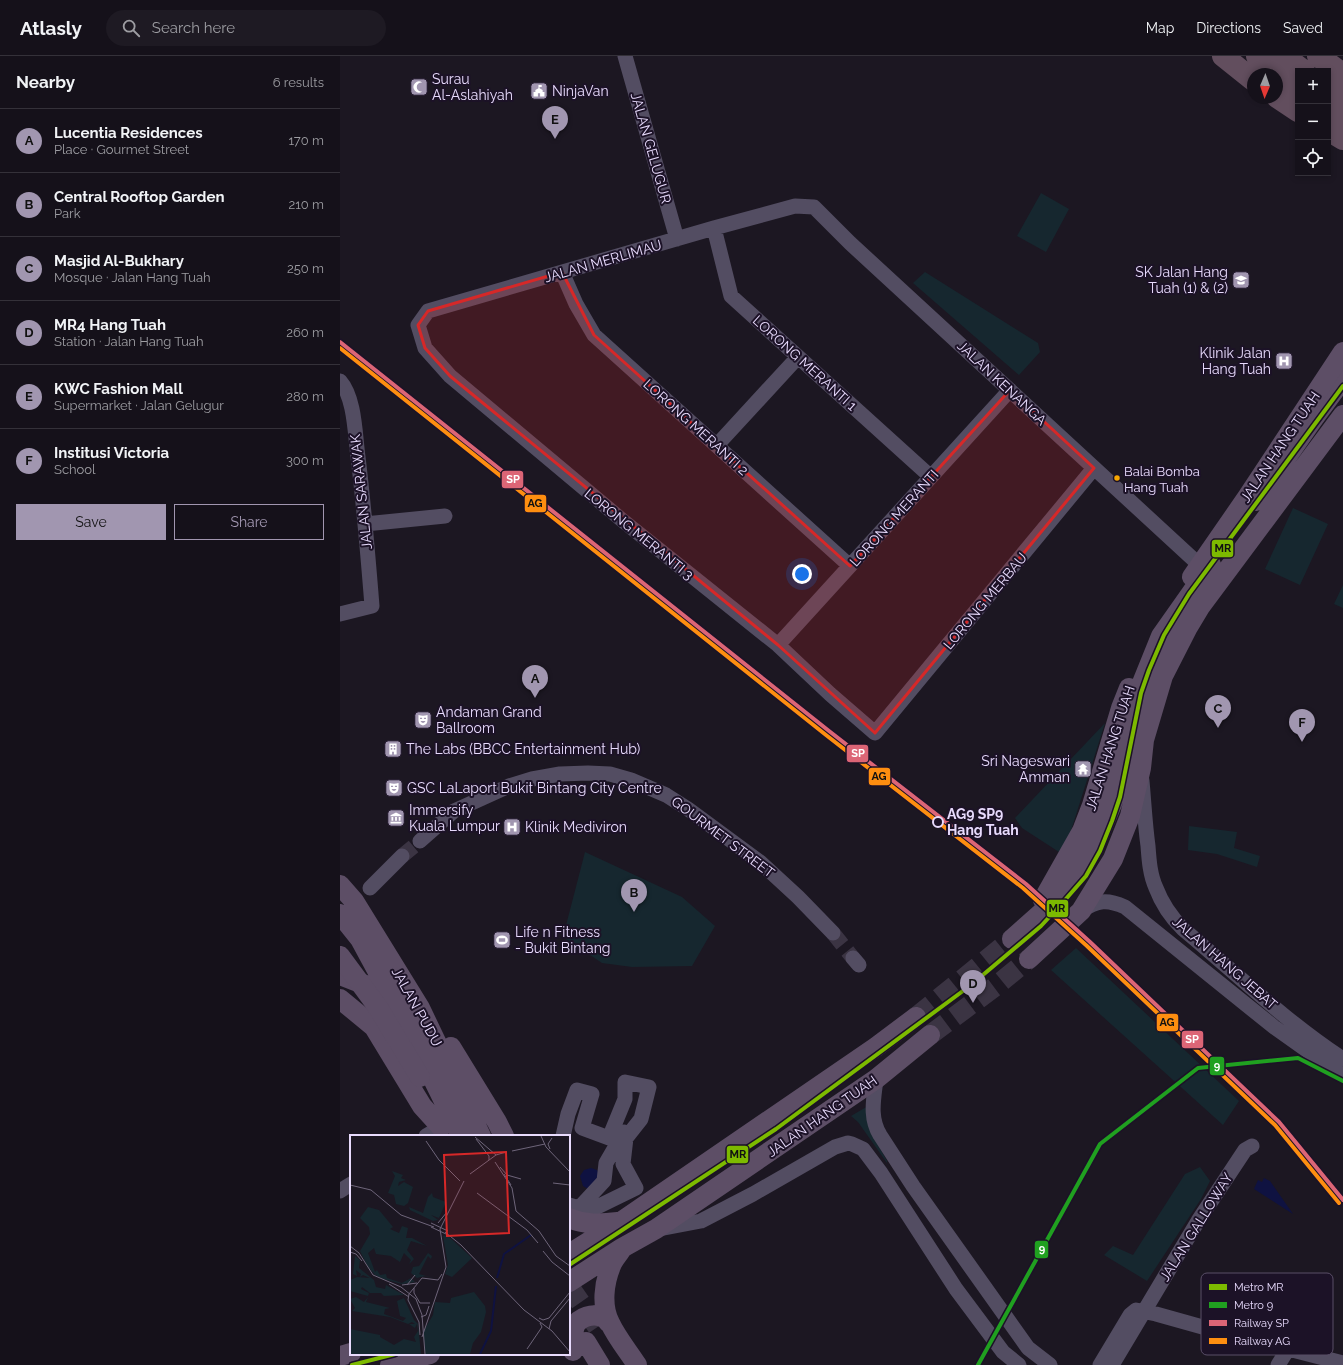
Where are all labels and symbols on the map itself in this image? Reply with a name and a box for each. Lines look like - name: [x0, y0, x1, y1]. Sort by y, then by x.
- north arrow: [1247, 68, 1283, 104]
- place label: Surau Al-Aslahiyah: [432, 71, 513, 103]
- mosque icon: Surau Al-Aslahiyah: [409, 77, 429, 97]
- public building icon: NinjaVan: [529, 81, 549, 101]
- place label: NinjaVan: [552, 83, 609, 99]
- street label: JALAN GELUGUR: [628, 91, 674, 205]
- pin: E: [542, 106, 568, 139]
- street label: JALAN MERLIMAU: [542, 237, 664, 285]
- place label: SK Jalan Hang Tuah (1) & (2): [1135, 264, 1228, 296]
- school or university icon: SK Jalan Hang Tuah (1) & (2): [1231, 270, 1251, 290]
- street label: LORONG MERANTI 1: [750, 312, 860, 414]
- street label: JALAN KENANGA: [954, 338, 1050, 429]
- place label: Klinik Jalan Hang Tuah: [1199, 345, 1271, 377]
- hospital icon: Klinik Jalan Hang Tuah: [1274, 351, 1294, 371]
- street label: LORONG MERANTI 2: [640, 376, 752, 478]
- street label: JALAN HANG TUAH: [1237, 389, 1323, 505]
- street label: JALAN SARAWAK: [347, 434, 375, 550]
- place label: Balai Bomba Hang Tuah: [1124, 464, 1200, 495]
- street label: LORONG MERANTI: [846, 466, 942, 570]
- line badge: SP: [501, 470, 524, 489]
- text: SP: [506, 473, 520, 486]
- marker: Balai Bomba Hang Tuah: [1112, 473, 1122, 483]
- street label: LORONG MERANTI 3: [581, 485, 697, 583]
- line badge: AG: [524, 494, 547, 513]
- text: AG: [527, 497, 543, 510]
- line badge: MR: [1211, 539, 1234, 558]
- text: MR: [1215, 542, 1232, 555]
- street label: LORONG MERBAU: [940, 550, 1030, 652]
- your location: [792, 564, 812, 584]
- pin: A: [522, 665, 548, 698]
- street label: JALAN HANG TUAH: [1082, 684, 1138, 812]
- pin: C: [1205, 695, 1231, 728]
- place label: Andaman Grand Ballroom: [436, 704, 542, 736]
- pin: F: [1289, 709, 1315, 742]
- theatre icon: Andaman Grand Ballroom: [413, 710, 433, 730]
- building icon: The Labs (BBCC Entertainment Hub): [383, 739, 403, 759]
- place label: The Labs (BBCC Entertainment Hub): [406, 741, 641, 757]
- line badge: SP: [846, 744, 869, 763]
- text: SP: [851, 747, 865, 760]
- place label: Sri Nageswari Amman: [981, 753, 1070, 785]
- temple icon: Sri Nageswari Amman: [1073, 759, 1093, 779]
- line badge: AG: [868, 767, 891, 786]
- text: AG: [871, 770, 887, 783]
- theatre icon: GSC LaLaport Bukit Bintang City Centre: [384, 778, 404, 798]
- place label: GSC LaLaport Bukit Bintang City Centre: [407, 780, 662, 796]
- street label: GOURMET STREET: [668, 793, 778, 881]
- place label: Immersify Kuala Lumpur: [409, 802, 500, 834]
- place label: AG9 SP9 Hang Tuah: [947, 806, 1019, 838]
- museum icon: Immersify Kuala Lumpur: [386, 808, 406, 828]
- marker: AG9 SP9 Hang Tuah: [932, 816, 944, 828]
- hospital icon: Klinik Mediviron: [502, 817, 522, 837]
- place label: Klinik Mediviron: [525, 819, 627, 835]
- pin: B: [621, 879, 647, 912]
- line badge: MR: [1046, 899, 1069, 918]
- text: MR: [1049, 902, 1066, 915]
- street label: JALAN HANG JEBAT: [1169, 913, 1281, 1013]
- place label: Life n Fitness - Bukit Bintang: [515, 924, 610, 956]
- sports icon: Life n Fitness - Bukit Bintang: [492, 930, 512, 950]
- street label: JALAN PUDU: [389, 965, 445, 1049]
- pin: D: [960, 970, 986, 1003]
- line badge: AG: [1156, 1013, 1179, 1032]
- text: AG: [1159, 1016, 1175, 1029]
- line badge: SP: [1181, 1030, 1204, 1049]
- text: SP: [1185, 1033, 1199, 1046]
- line badge: 9: [1209, 1056, 1225, 1076]
- text: 9: [1214, 1060, 1221, 1073]
- street label: JALAN HANG TUAH: [764, 1072, 880, 1160]
- inset map: [350, 1135, 570, 1355]
- line badge: MR: [726, 1145, 749, 1164]
- text: MR: [730, 1148, 747, 1161]
- street label: JALAN GALLOWAY: [1156, 1170, 1236, 1284]
- line badge: 9: [1034, 1240, 1049, 1259]
- text: 9: [1039, 1243, 1046, 1256]
- legend: [1201, 1273, 1333, 1355]
- text: Metro MR: [1234, 1281, 1284, 1294]
- text: Metro 9: [1234, 1299, 1273, 1312]
- text: Railway SP: [1234, 1317, 1289, 1330]
- text: Railway AG: [1234, 1335, 1290, 1348]

